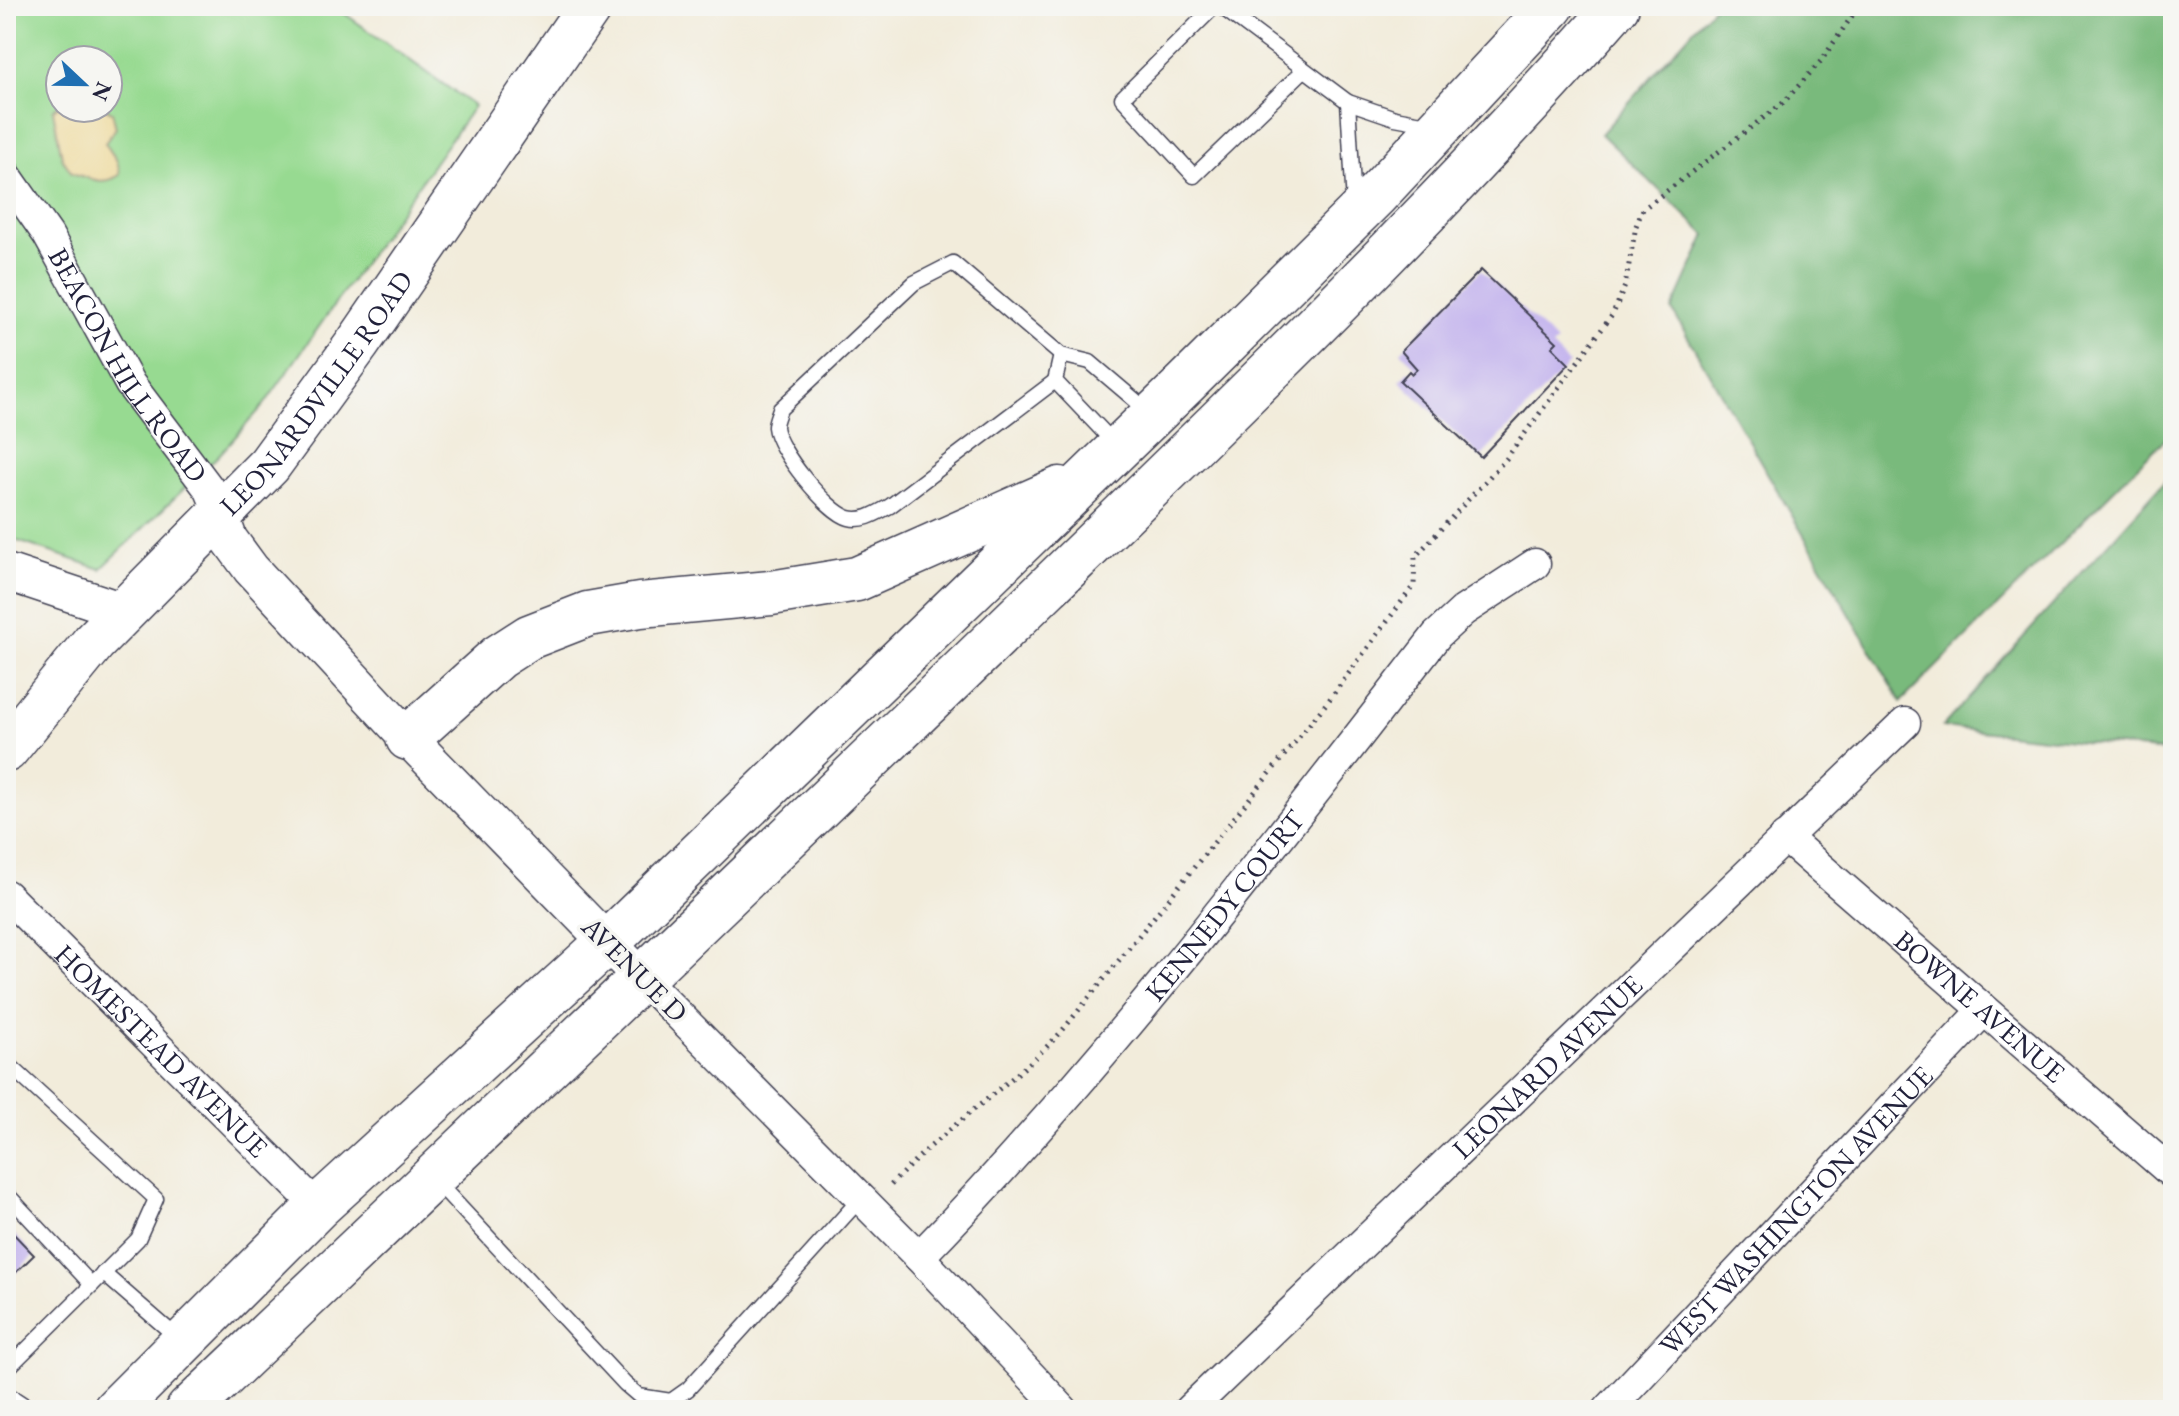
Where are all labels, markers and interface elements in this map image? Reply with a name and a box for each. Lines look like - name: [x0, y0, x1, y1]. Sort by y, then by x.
- north arrow: [44, 44, 124, 124]
- text: N: [85, 78, 119, 105]
- street label: BEACON HILL ROAD: [40, 241, 216, 489]
- street label: LEONARDVILLE ROAD: [211, 263, 421, 523]
- street label: KENNEDY COURT: [1137, 802, 1312, 1008]
- street label: AVENUE D: [574, 908, 696, 1030]
- street label: BOWNE AVENUE: [1887, 922, 2073, 1090]
- street label: HOMESTEAD AVENUE: [47, 936, 276, 1165]
- street label: LEONARD AVENUE: [1444, 967, 1650, 1166]
- street label: WEST WASHINGTON AVENUE: [1651, 1058, 1940, 1363]

